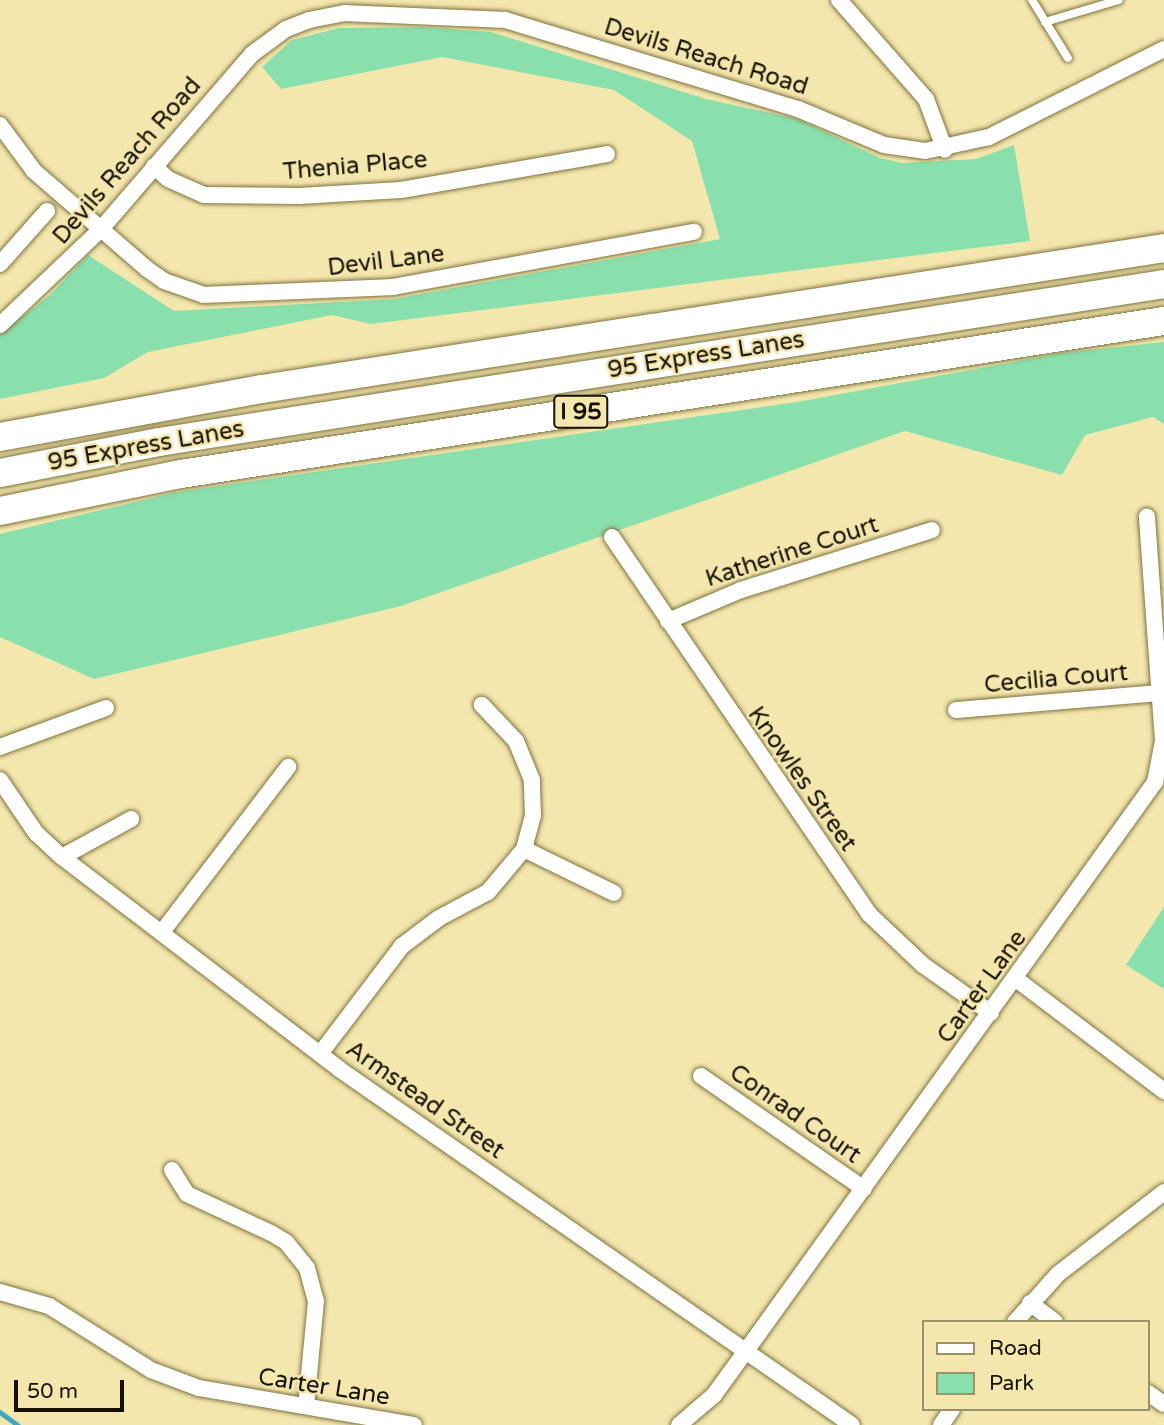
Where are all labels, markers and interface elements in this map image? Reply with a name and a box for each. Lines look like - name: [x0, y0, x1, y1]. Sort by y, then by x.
- street label: Devils Reach Road: [601, 12, 811, 102]
- street label: Devils Reach Road: [47, 72, 207, 250]
- street label: Thenia Place: [282, 145, 428, 187]
- street label: Devil Lane: [326, 240, 446, 282]
- street label: 95 Express Lanes: [606, 325, 806, 385]
- road number: I 95: [553, 392, 609, 432]
- street label: 95 Express Lanes: [46, 415, 246, 477]
- street label: Katherine Court: [702, 510, 882, 594]
- street label: Cecilia Court: [983, 658, 1129, 700]
- street label: Knowles Street: [741, 701, 863, 857]
- street label: Carter Lane: [931, 925, 1033, 1049]
- street label: Armstead Street: [340, 1035, 510, 1165]
- street label: Conrad Court: [724, 1058, 866, 1170]
- legend: [922, 1320, 1150, 1411]
- text: Road: [989, 1336, 1042, 1361]
- street label: Carter Lane: [256, 1362, 392, 1412]
- scale bar: [18, 1366, 128, 1410]
- text: Park: [989, 1371, 1034, 1396]
- text: 50 m: [27, 1379, 78, 1404]

